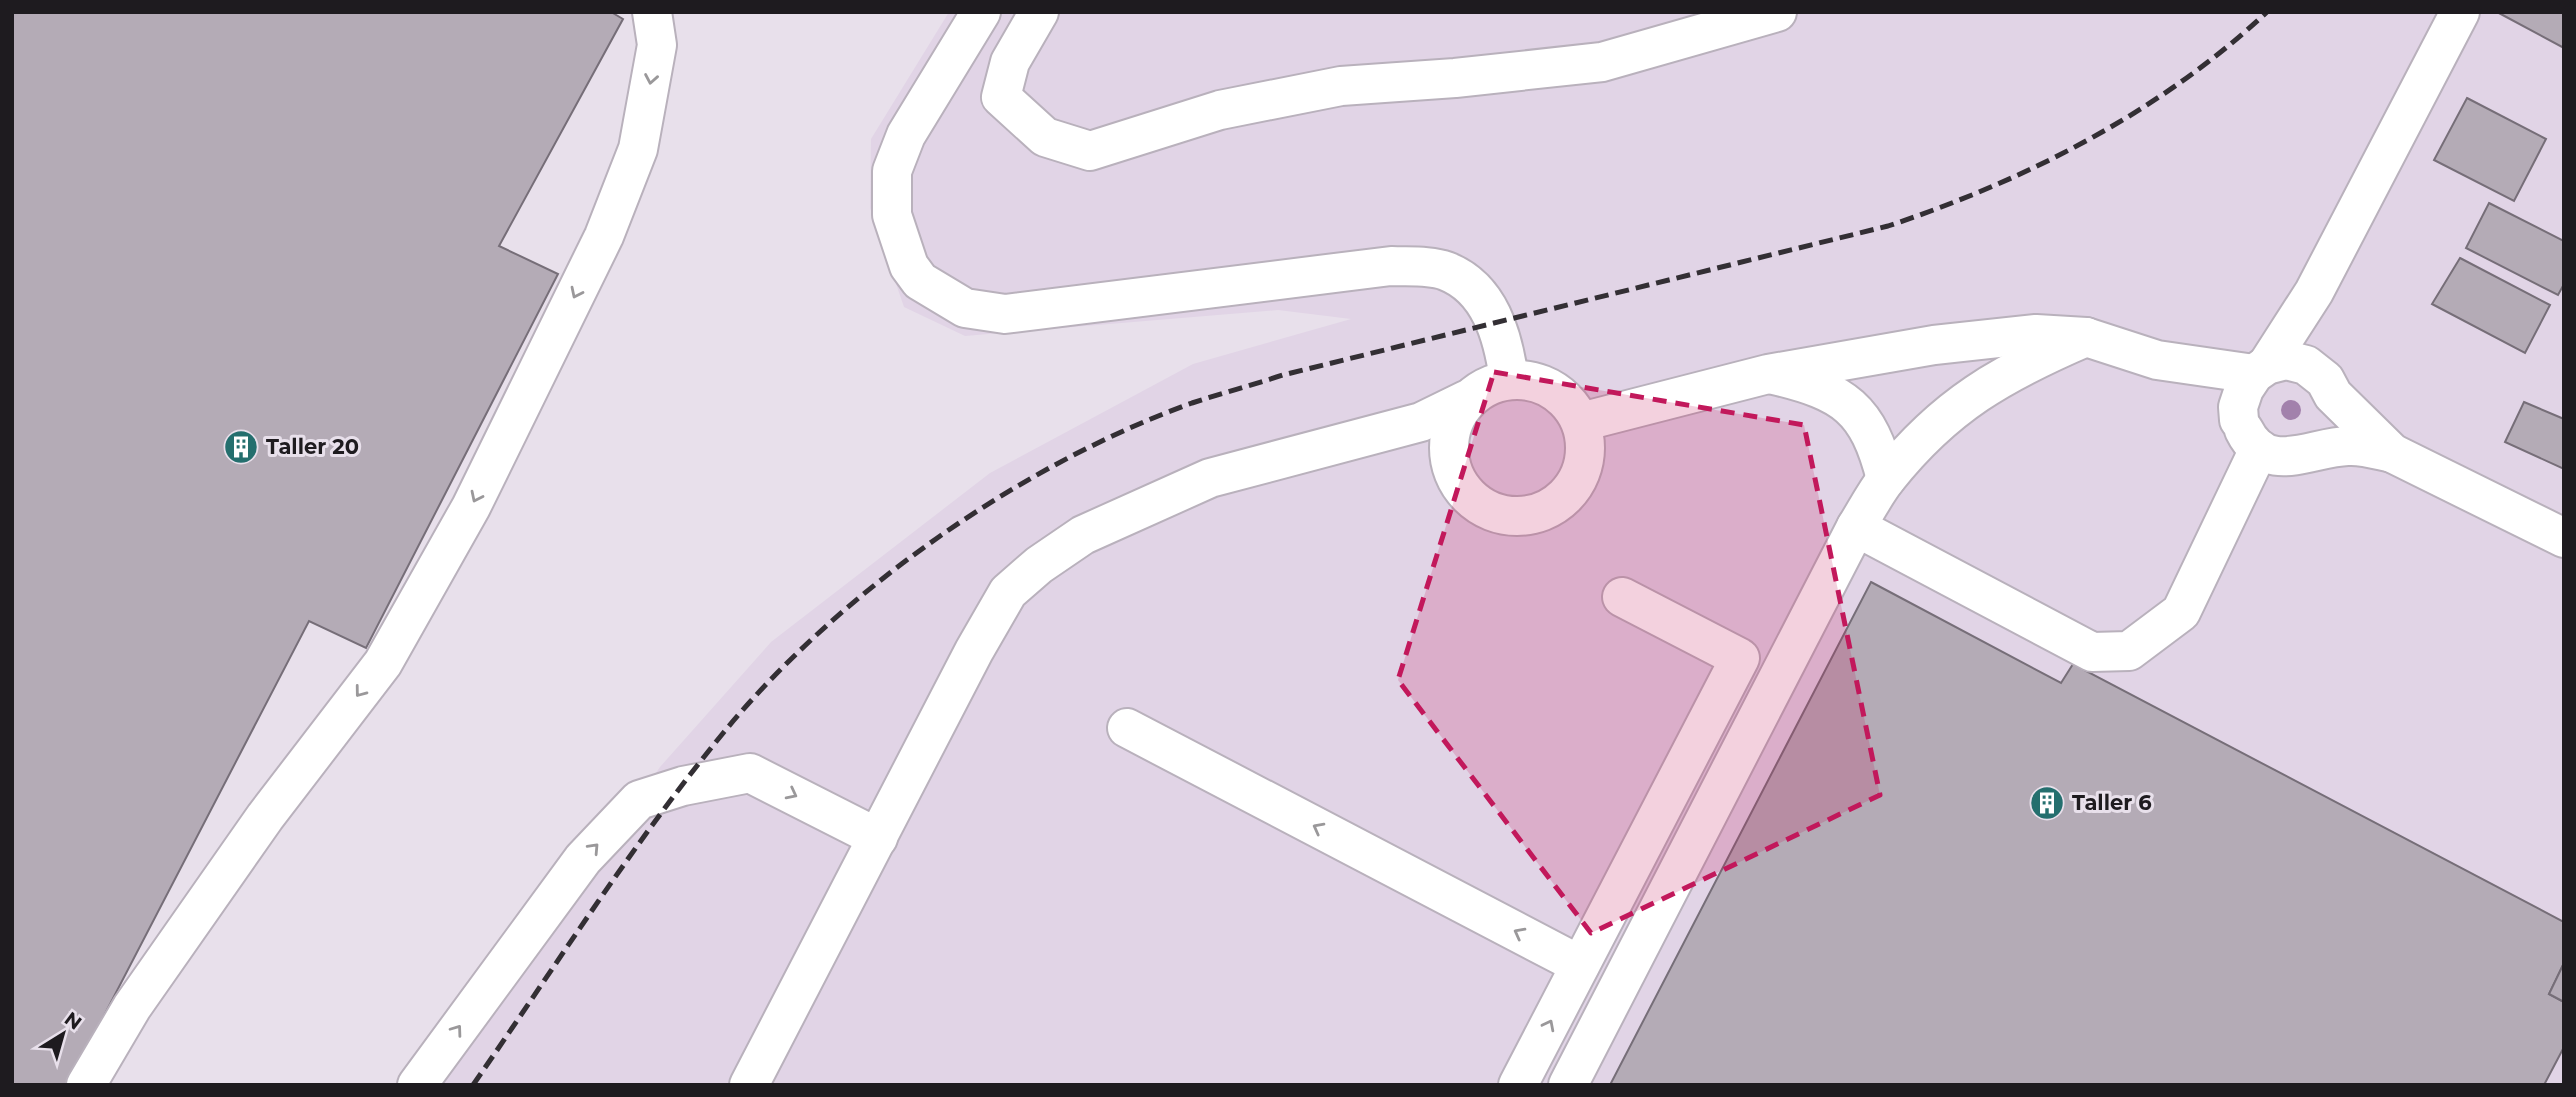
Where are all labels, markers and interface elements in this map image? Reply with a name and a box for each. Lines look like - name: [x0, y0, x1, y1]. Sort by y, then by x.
- one-way arrow: [644, 74, 659, 85]
- one-way arrow: [571, 286, 585, 298]
- building icon: Taller 20: [222, 428, 260, 466]
- place label: Taller 20: [266, 434, 359, 459]
- one-way arrow: [470, 490, 484, 502]
- one-way arrow: [356, 685, 368, 697]
- building icon: Taller 6: [2028, 784, 2066, 822]
- one-way arrow: [785, 786, 797, 800]
- place label: Taller 6: [2072, 790, 2152, 815]
- one-way arrow: [1313, 823, 1325, 836]
- one-way arrow: [585, 843, 598, 856]
- one-way arrow: [1514, 928, 1527, 941]
- north arrow: [28, 999, 98, 1069]
- text: N: [60, 1007, 86, 1035]
- one-way arrow: [1541, 1020, 1554, 1032]
- one-way arrow: [449, 1025, 461, 1038]

